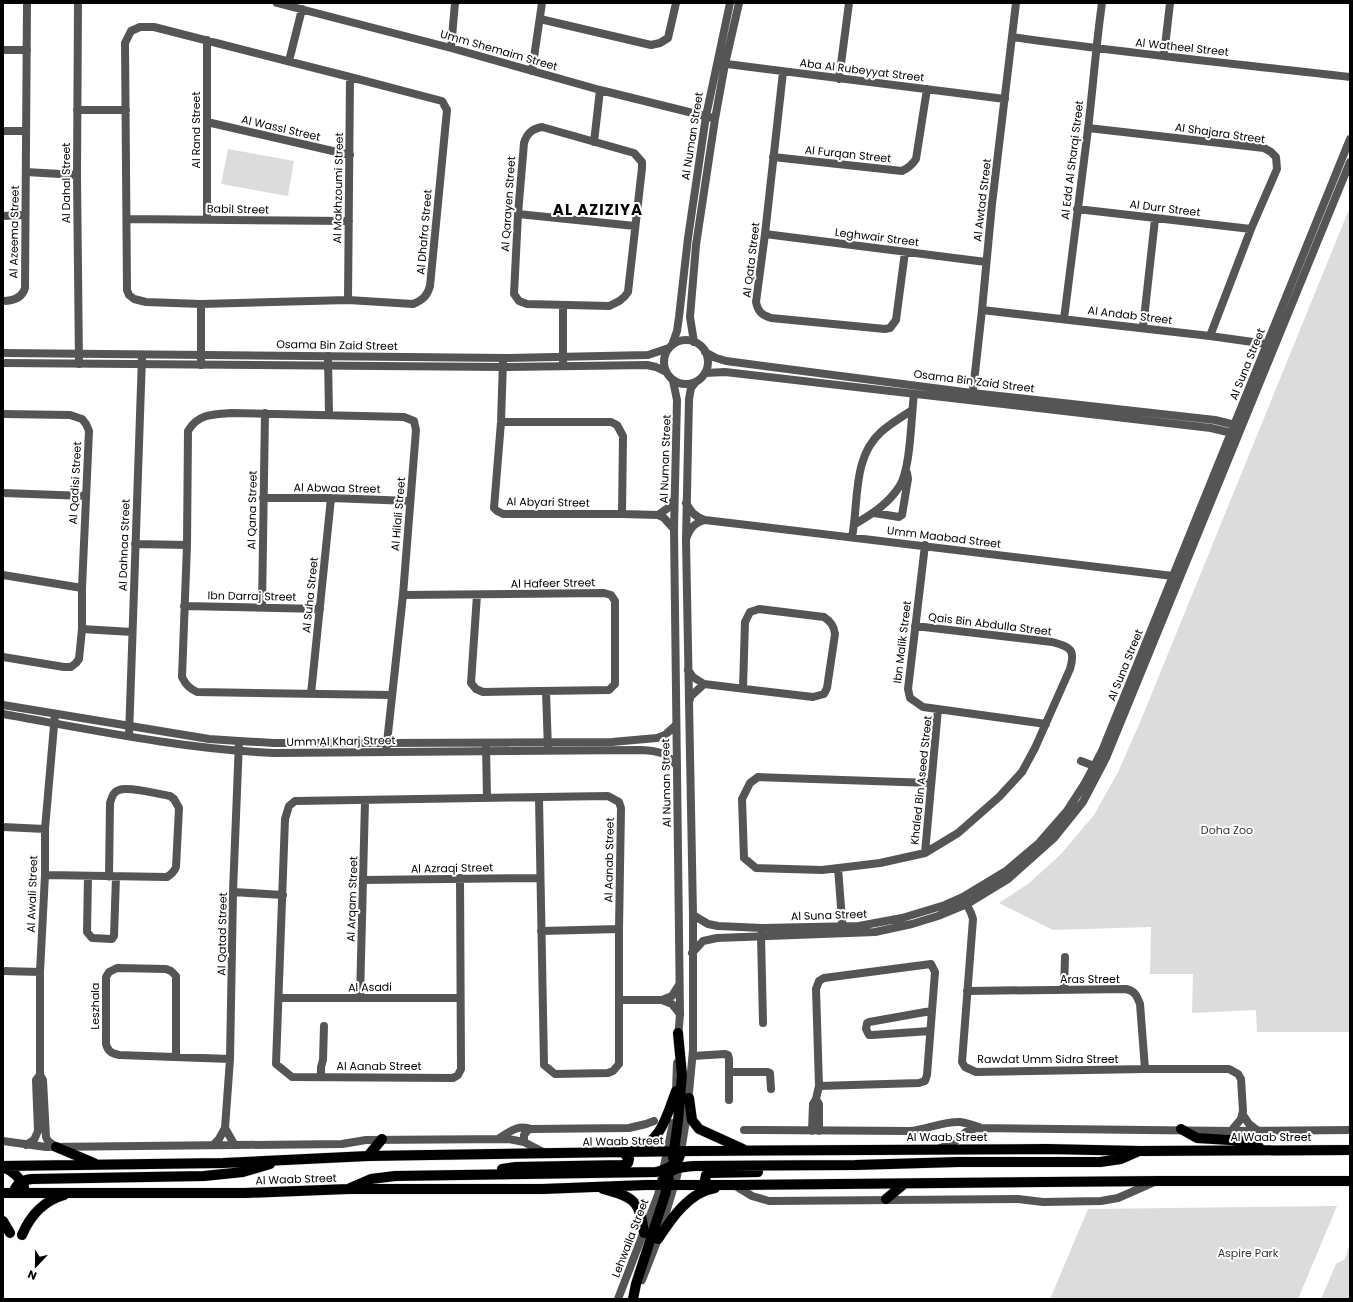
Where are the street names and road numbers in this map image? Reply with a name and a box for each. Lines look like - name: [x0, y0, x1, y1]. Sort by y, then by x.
- street label: Umm Shemaim Street: [438, 26, 560, 74]
- street label: Al Watheel Street: [1135, 34, 1229, 60]
- street label: Aba Al Rubeyyat Street: [799, 54, 925, 86]
- street label: Al Numan Street: [677, 91, 707, 181]
- street label: Al Rand Street: [188, 92, 204, 168]
- street label: Al Edd Al Sharqi Street: [1057, 100, 1087, 220]
- street label: Al Wassl Street: [240, 111, 322, 145]
- street label: Al Shajara Street: [1174, 119, 1266, 147]
- street label: Al Makhzoumi Street: [329, 132, 347, 244]
- street label: Al Furqan Street: [804, 142, 892, 166]
- street label: Al Dahal Street: [58, 143, 74, 223]
- street label: Al Qarayen Street: [497, 156, 519, 252]
- street label: Al Awtad Street: [969, 158, 995, 242]
- street label: Al Azeema Street: [5, 185, 23, 279]
- street label: Al Dhafra Street: [412, 189, 436, 275]
- street label: Al Durr Street: [1129, 196, 1201, 220]
- street label: Babil Street: [207, 200, 269, 218]
- street label: Al Qata Street: [738, 221, 764, 299]
- street label: Leghwair Street: [834, 224, 920, 250]
- street label: Al Andab Street: [1087, 302, 1173, 328]
- street label: Al Suna Street: [1225, 326, 1269, 402]
- street label: Osama Bin Zaid Street: [276, 336, 398, 354]
- street label: Osama Bin Zaid Street: [913, 366, 1035, 396]
- street label: Al Numan Street: [655, 414, 675, 504]
- street label: Al Qadisi Street: [65, 441, 85, 525]
- street label: Al Qana Street: [243, 470, 261, 550]
- street label: Al Hilali Street: [387, 476, 409, 552]
- street label: Al Abwaa Street: [293, 479, 381, 497]
- street label: Al Abyari Street: [506, 493, 590, 511]
- street label: Al Dahnaa Street: [114, 499, 134, 591]
- street label: Umm Maabad Street: [886, 522, 1002, 552]
- street label: Al Suha Street: [298, 556, 322, 634]
- street label: Al Hafeer Street: [511, 574, 595, 592]
- street label: Ibn Darraj Street: [207, 587, 297, 605]
- street label: Ibn Malik Street: [889, 600, 915, 684]
- street label: Qais Bin Abdulla Street: [927, 608, 1053, 640]
- street label: Al Suna Street: [1103, 627, 1147, 703]
- street label: Khaled Bin Aseed Street: [906, 715, 936, 845]
- street label: Umm Al Kharj Street: [286, 732, 396, 750]
- street label: Al Numan Street: [657, 738, 675, 828]
- street label: Al Aanab Street: [600, 817, 618, 903]
- street label: Al Awali Street: [23, 855, 41, 933]
- street label: Al Arqam Street: [343, 856, 361, 942]
- street label: Al Azraqi Street: [411, 859, 493, 877]
- street label: Al Qatad Street: [213, 892, 231, 976]
- street label: Al Suna Street: [791, 906, 867, 924]
- street label: Aras Street: [1060, 971, 1120, 987]
- street label: Al Asadi: [348, 979, 392, 995]
- street label: Leszhala: [87, 983, 103, 1029]
- street label: Rawdat Umm Sidra Street: [977, 1051, 1119, 1067]
- street label: Al Aanab Street: [337, 1058, 421, 1074]
- street label: Al Waab Street: [906, 1129, 988, 1145]
- street label: Al Waab Street: [1230, 1129, 1312, 1145]
- street label: Al Waab Street: [582, 1132, 664, 1150]
- street label: Al Waab Street: [255, 1170, 337, 1188]
- street label: Lehwaila Street: [608, 1196, 652, 1280]

